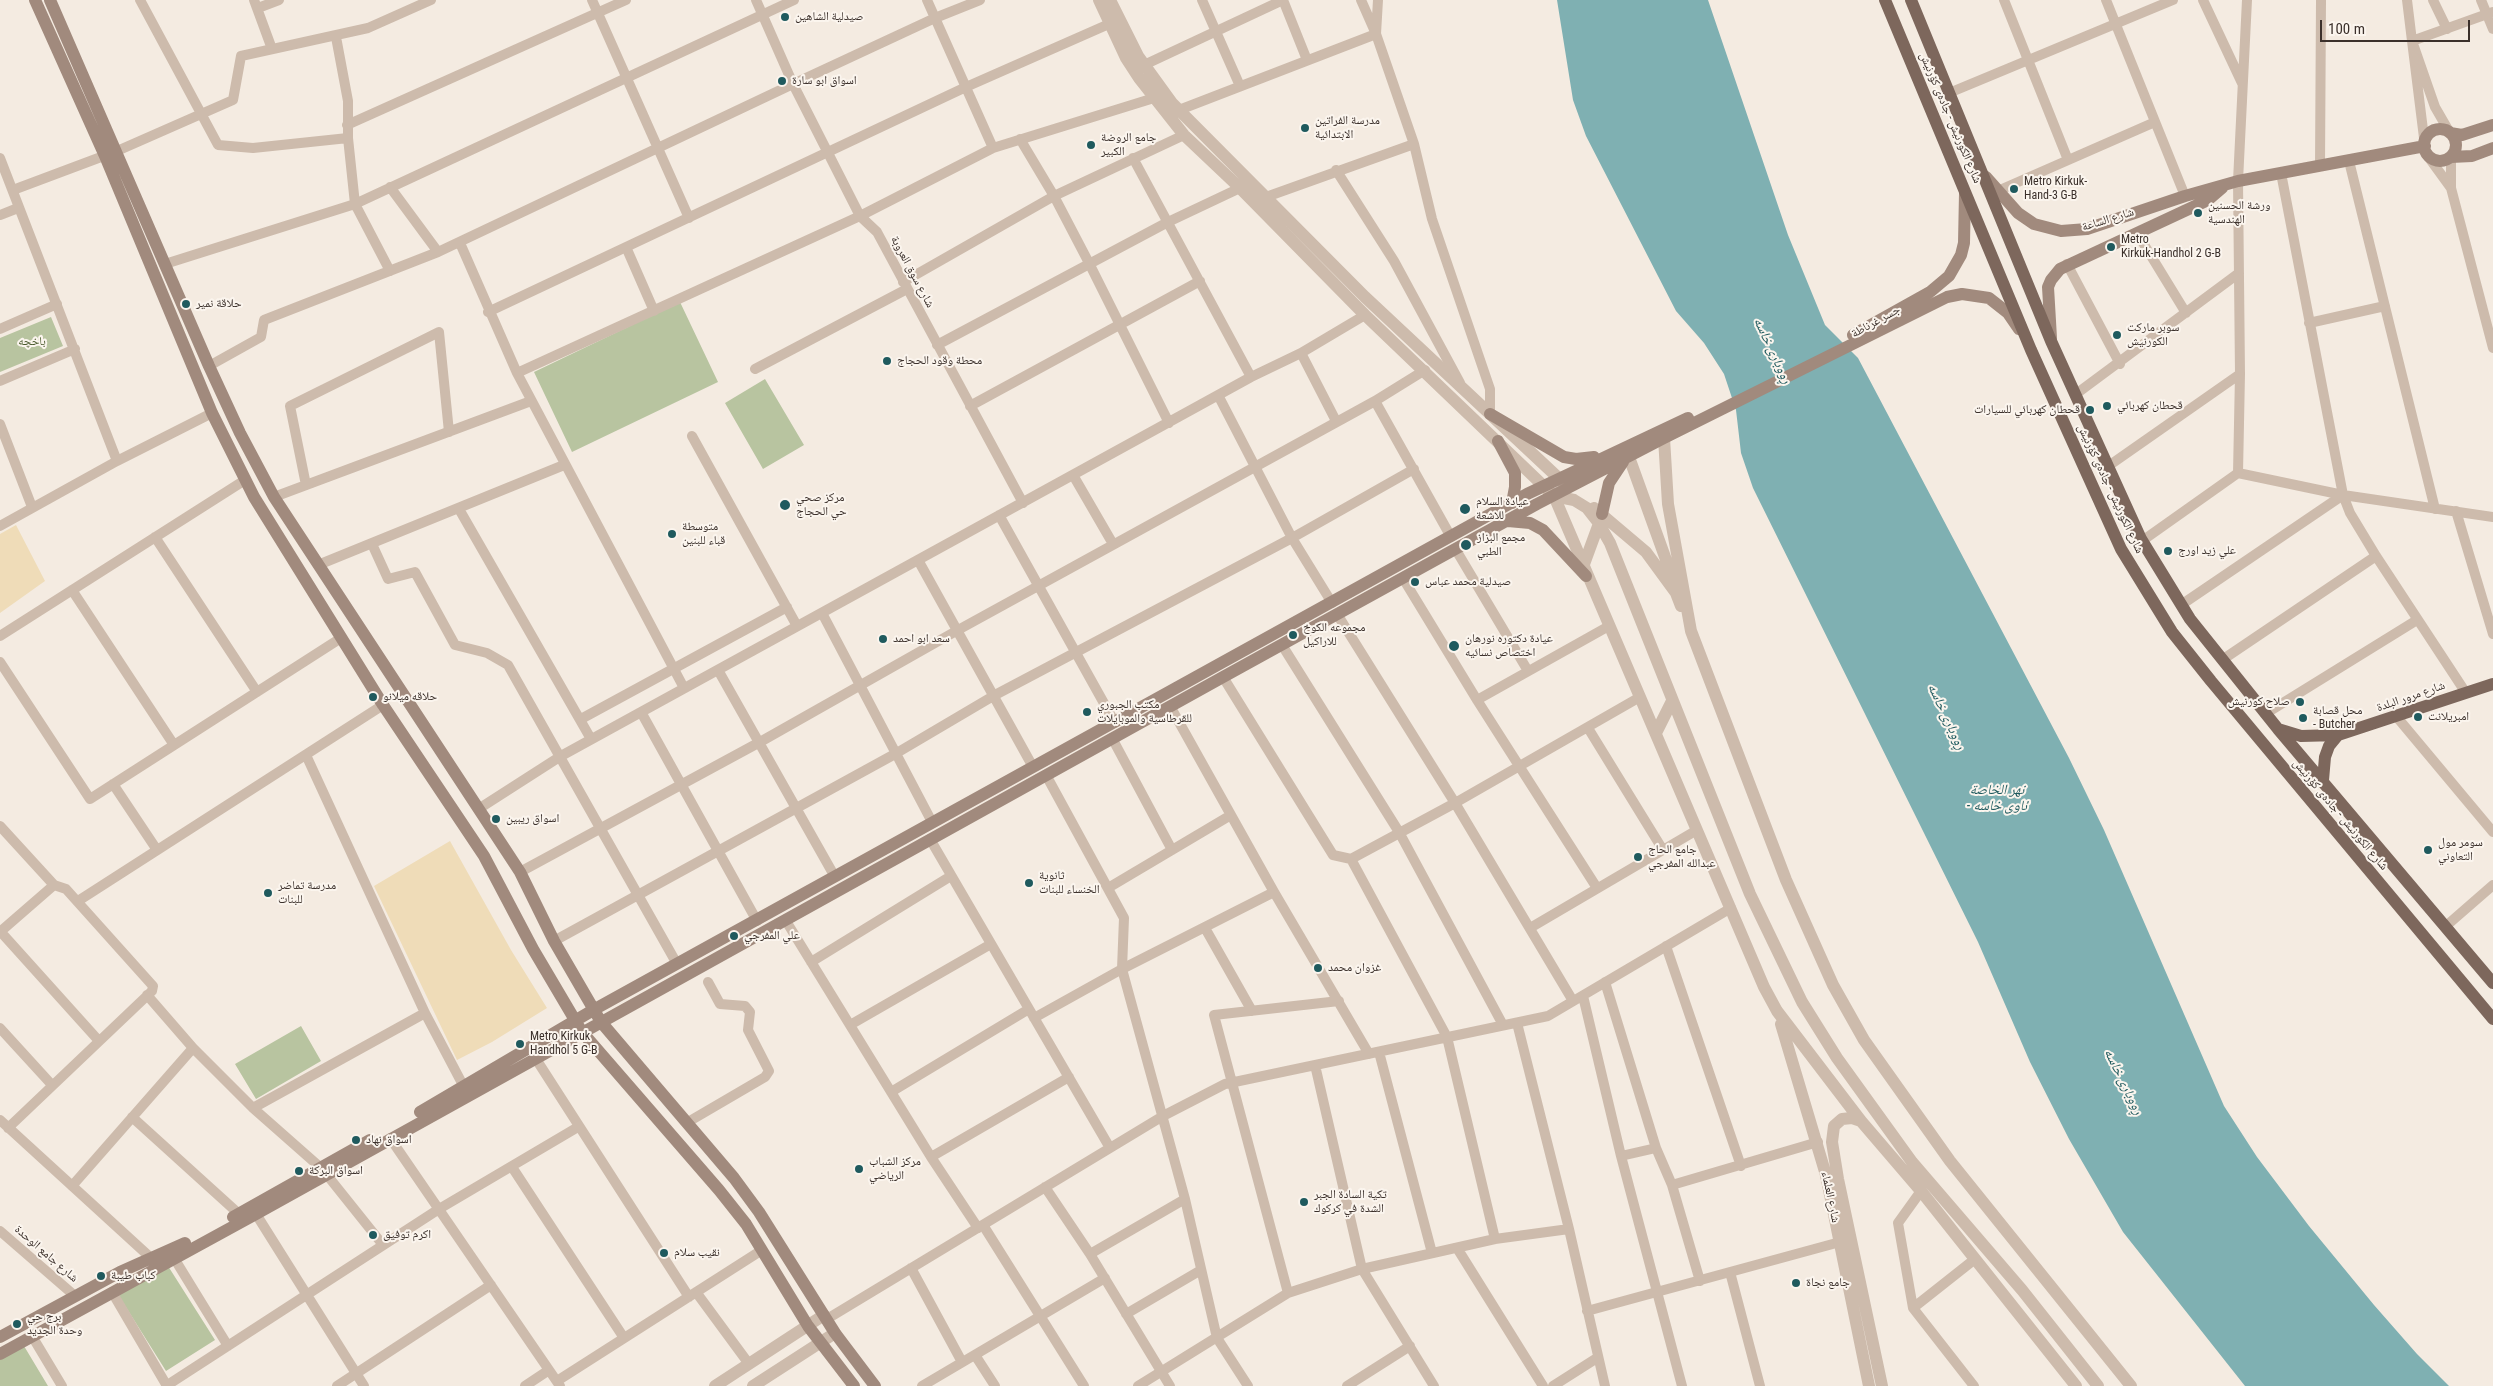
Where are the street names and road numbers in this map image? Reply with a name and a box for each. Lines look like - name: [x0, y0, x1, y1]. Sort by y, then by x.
- street label: شارع الكورنيش - جادەی کۆرنیش: [1916, 50, 1984, 186]
- street label: شارع الساعة: [2080, 205, 2136, 235]
- street label: شارع سوق العروبة: [887, 234, 937, 310]
- street label: جسر غرناطة: [1849, 303, 1903, 341]
- street label: شارع الكورنيش - جادەی کۆرنیش: [2074, 422, 2146, 556]
- street label: شارع مرور البلدة: [2375, 679, 2447, 715]
- street label: شارع الكورنيش - جادەی کۆرنیش: [2289, 756, 2391, 874]
- street label: شارع العلماء: [1818, 1170, 1842, 1224]
- street label: شارع جامع الوحدة: [11, 1223, 81, 1285]

